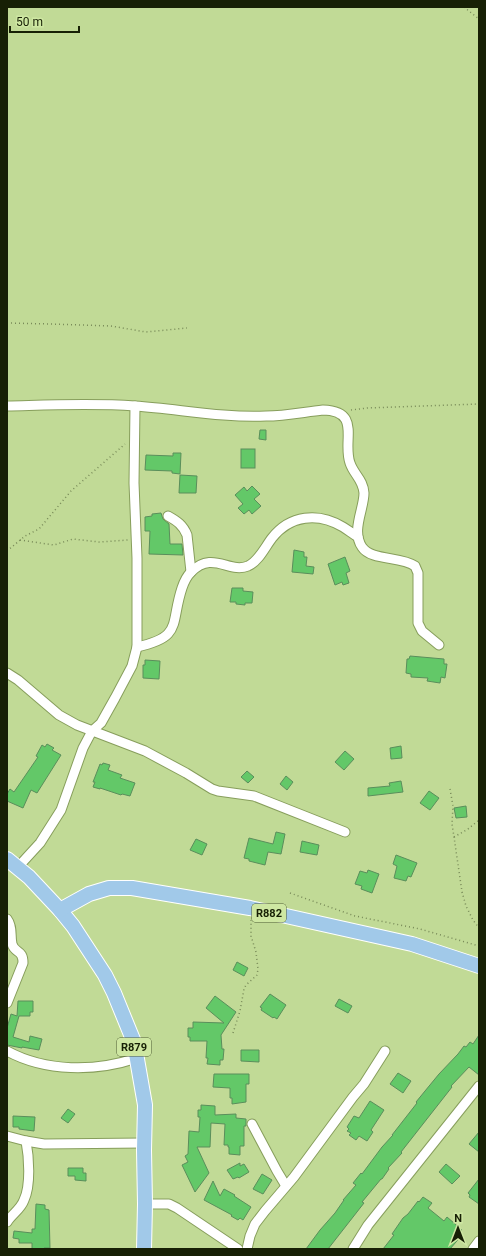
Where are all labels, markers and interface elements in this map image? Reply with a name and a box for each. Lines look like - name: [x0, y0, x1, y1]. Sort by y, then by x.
- scale bar: [10, 8, 79, 34]
- text: 50 m: [16, 15, 43, 29]
- road number: R882: [252, 904, 286, 922]
- road number: R879: [117, 1038, 151, 1056]
- north arrow: [438, 1208, 478, 1248]
- text: N: [454, 1212, 462, 1225]

